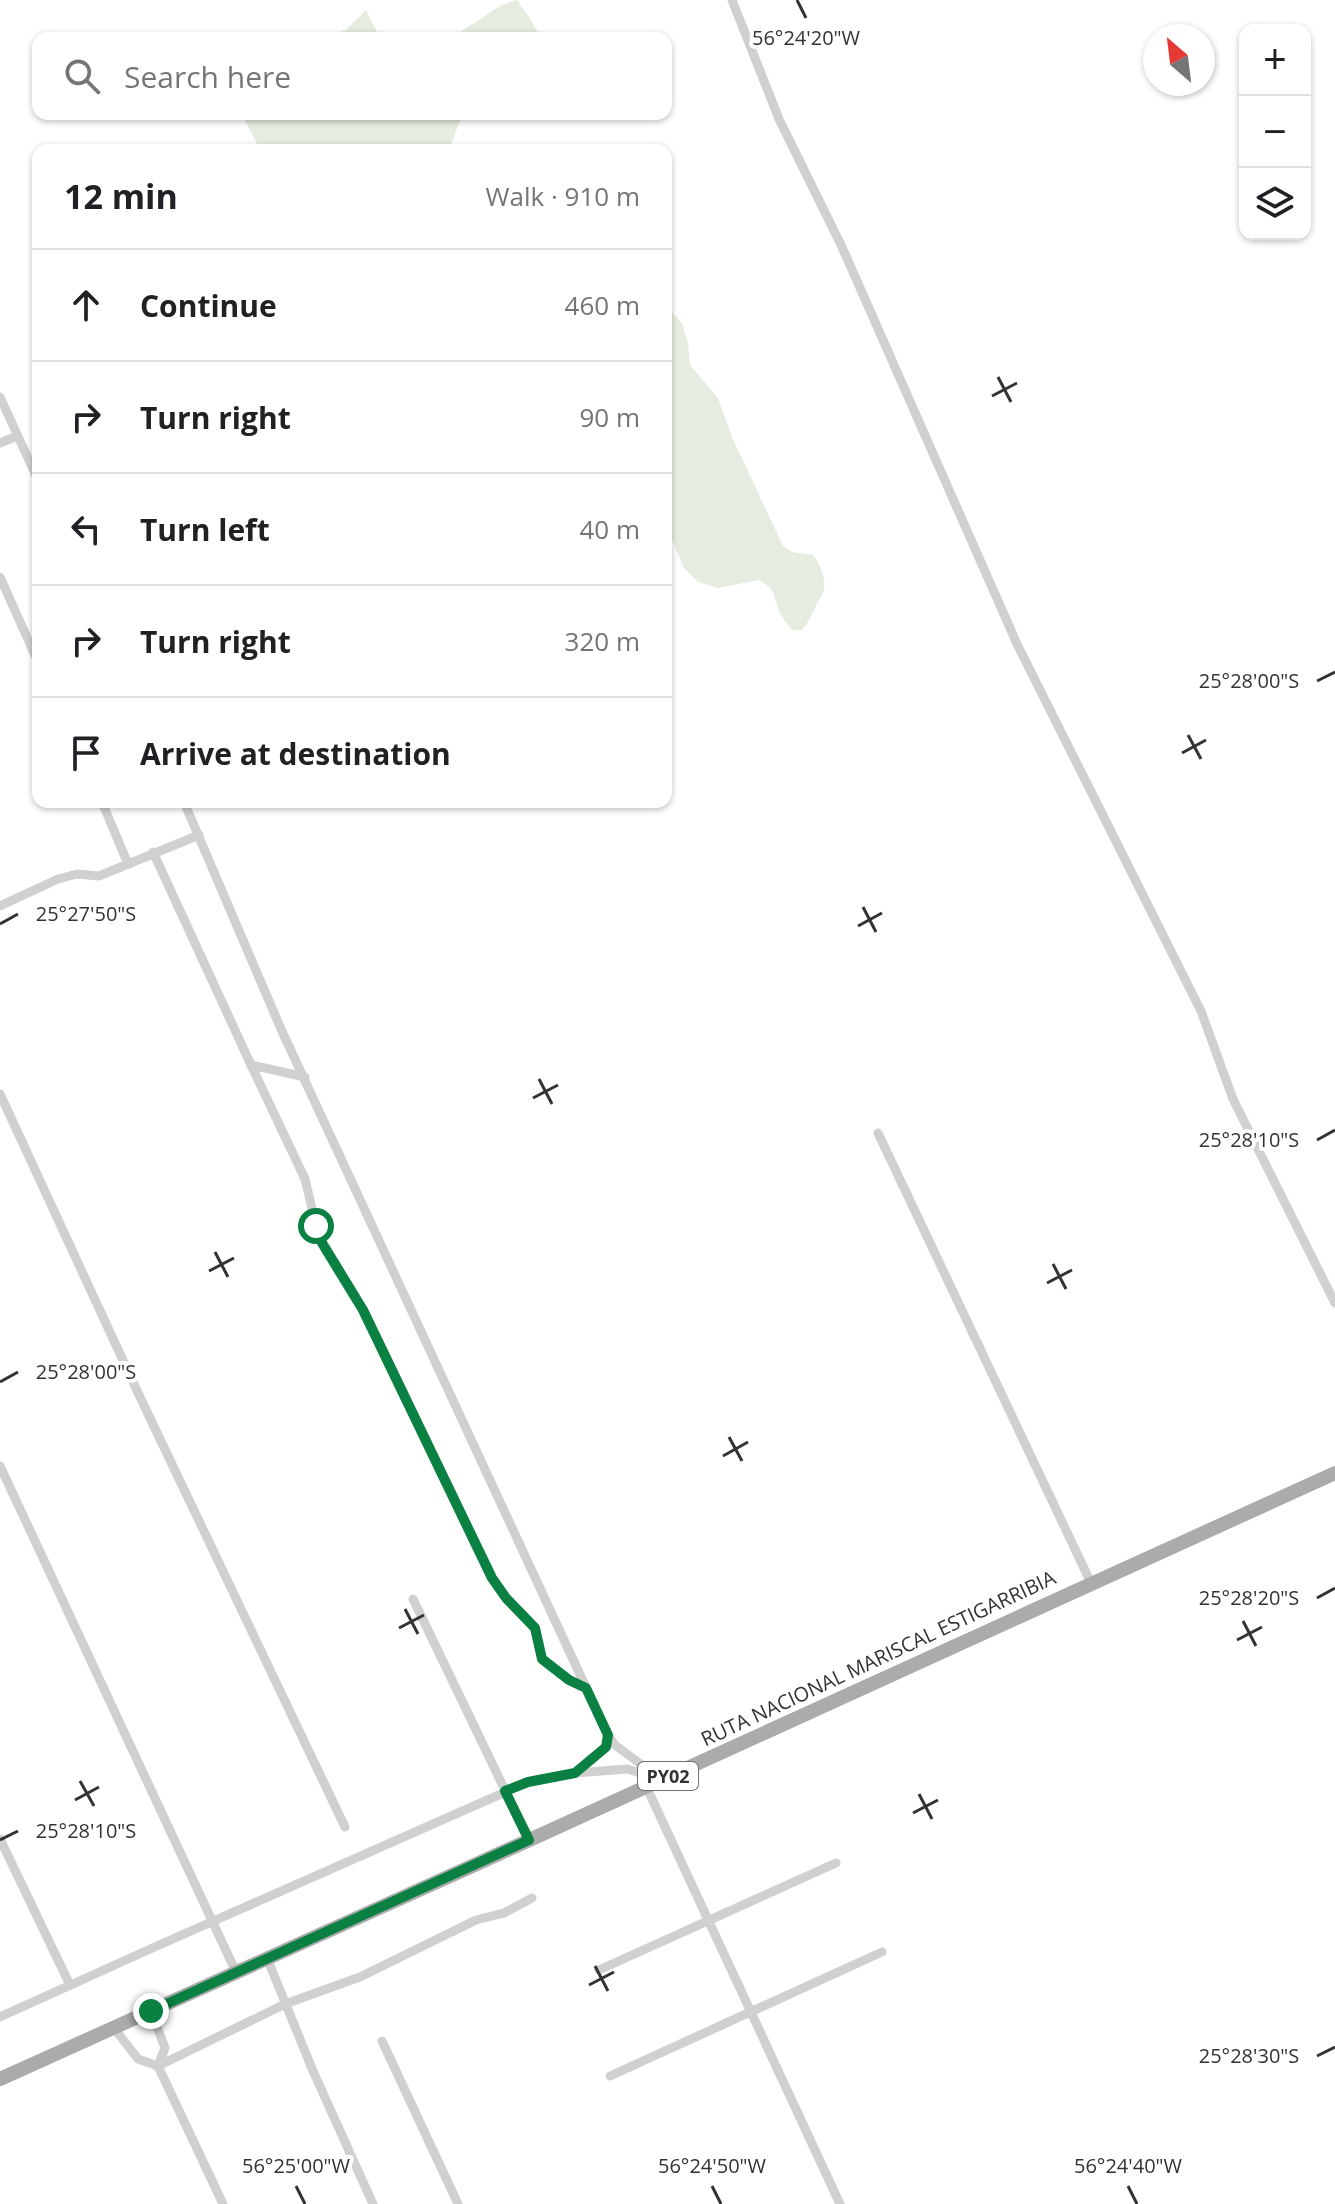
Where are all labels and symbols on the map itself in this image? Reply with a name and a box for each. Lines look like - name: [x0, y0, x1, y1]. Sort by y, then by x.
- text: 56°24'20"W: [752, 24, 861, 51]
- north arrow: [1143, 24, 1215, 96]
- text: 25°28'00"S: [1199, 667, 1299, 694]
- text: 25°27'50"S: [36, 900, 136, 927]
- text: 25°28'10"S: [1199, 1126, 1299, 1153]
- route start: [298, 1208, 334, 1244]
- text: 25°28'00"S: [36, 1358, 136, 1385]
- street label: RUTA NACIONAL MARISCAL ESTIGARRIBIA: [696, 1564, 1060, 1752]
- text: 25°28'20"S: [1199, 1584, 1299, 1611]
- road number: PY02: [638, 1762, 698, 1790]
- text: 25°28'10"S: [36, 1817, 136, 1844]
- route end: [133, 1993, 169, 2029]
- text: 25°28'30"S: [1199, 2042, 1299, 2069]
- text: 56°25'00"W: [242, 2152, 351, 2179]
- text: 56°24'50"W: [658, 2152, 767, 2179]
- text: 56°24'40"W: [1074, 2152, 1183, 2179]

